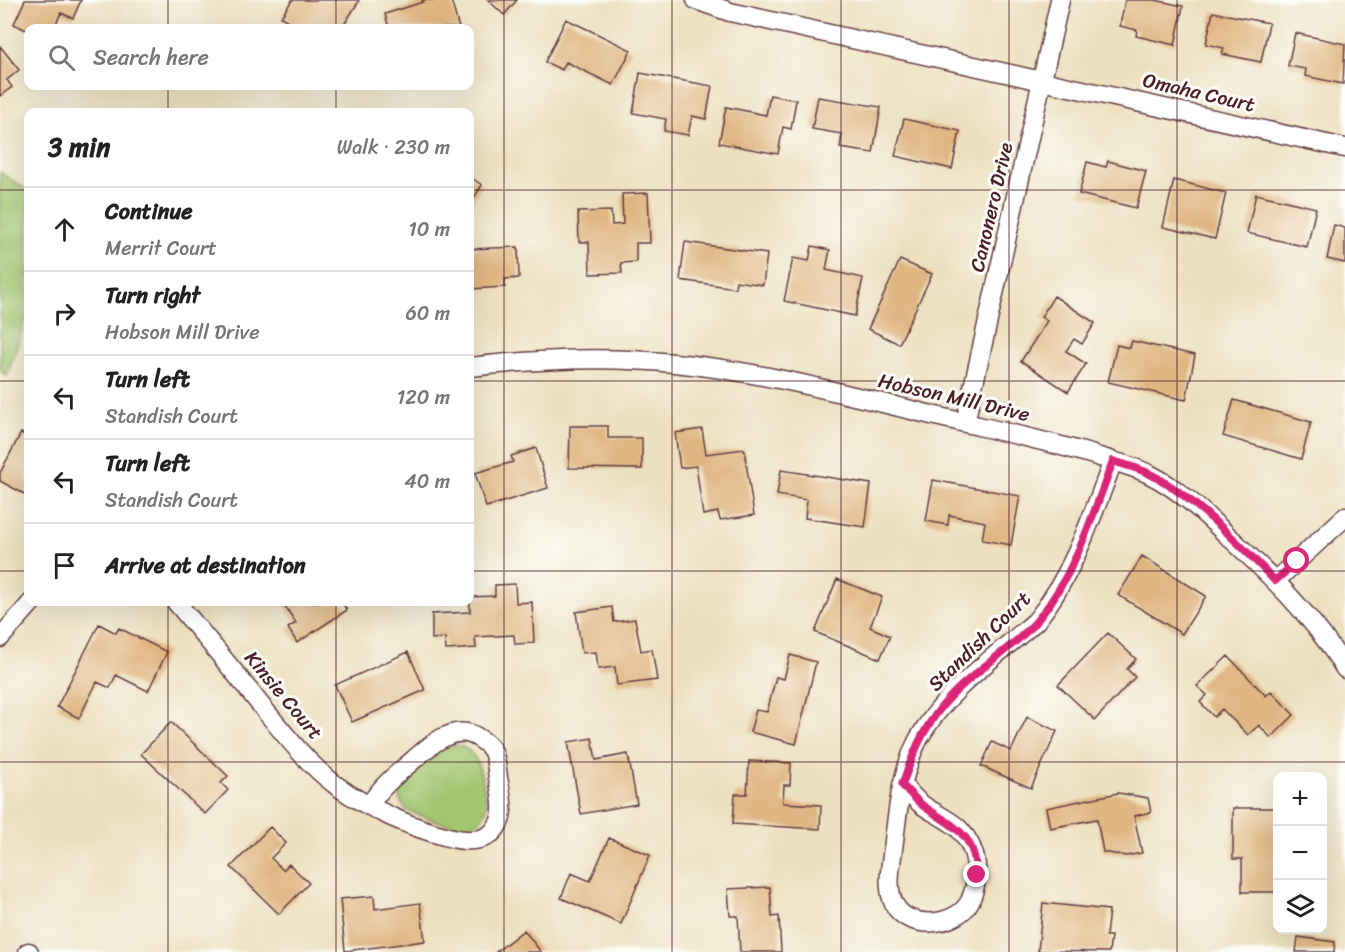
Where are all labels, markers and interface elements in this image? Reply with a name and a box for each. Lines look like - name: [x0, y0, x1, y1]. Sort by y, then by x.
- search box: [24, 24, 474, 90]
- text: Search here: [93, 38, 209, 77]
- icon: search: [45, 41, 78, 74]
- street label: Omaha Court: [1139, 63, 1259, 122]
- text: 3 min: [48, 124, 110, 170]
- text: Walk · 230 m: [337, 130, 450, 165]
- street label: Canonero Drive: [960, 138, 1023, 275]
- text: Continue: [105, 192, 193, 231]
- text: 10 m: [408, 212, 450, 247]
- icon: ahead: [48, 213, 81, 246]
- text: Merrit Court: [105, 231, 217, 266]
- text: Turn right: [105, 276, 200, 315]
- text: 60 m: [405, 296, 450, 331]
- icon: right: [48, 297, 81, 330]
- text: Hobson Mill Drive: [105, 315, 259, 350]
- text: Turn left: [105, 360, 190, 399]
- street label: Hobson Mill Drive: [875, 363, 1033, 432]
- text: 120 m: [397, 380, 450, 415]
- icon: left: [48, 381, 81, 414]
- text: Standish Court: [105, 399, 238, 434]
- text: Turn left: [105, 444, 190, 483]
- text: 40 m: [404, 464, 450, 499]
- icon: left: [48, 465, 81, 498]
- text: Standish Court: [105, 483, 238, 518]
- text: Arrive at destination: [105, 546, 306, 585]
- route start: [1283, 547, 1309, 573]
- icon: arrive: [48, 549, 81, 582]
- street label: Standish Court: [919, 582, 1040, 700]
- street label: Kinsie Court: [235, 643, 332, 748]
- map controls: [1273, 772, 1327, 934]
- button: +: [1273, 772, 1327, 826]
- button: −: [1273, 826, 1327, 880]
- route end: [963, 861, 989, 887]
- button: layers: [1273, 880, 1327, 934]

